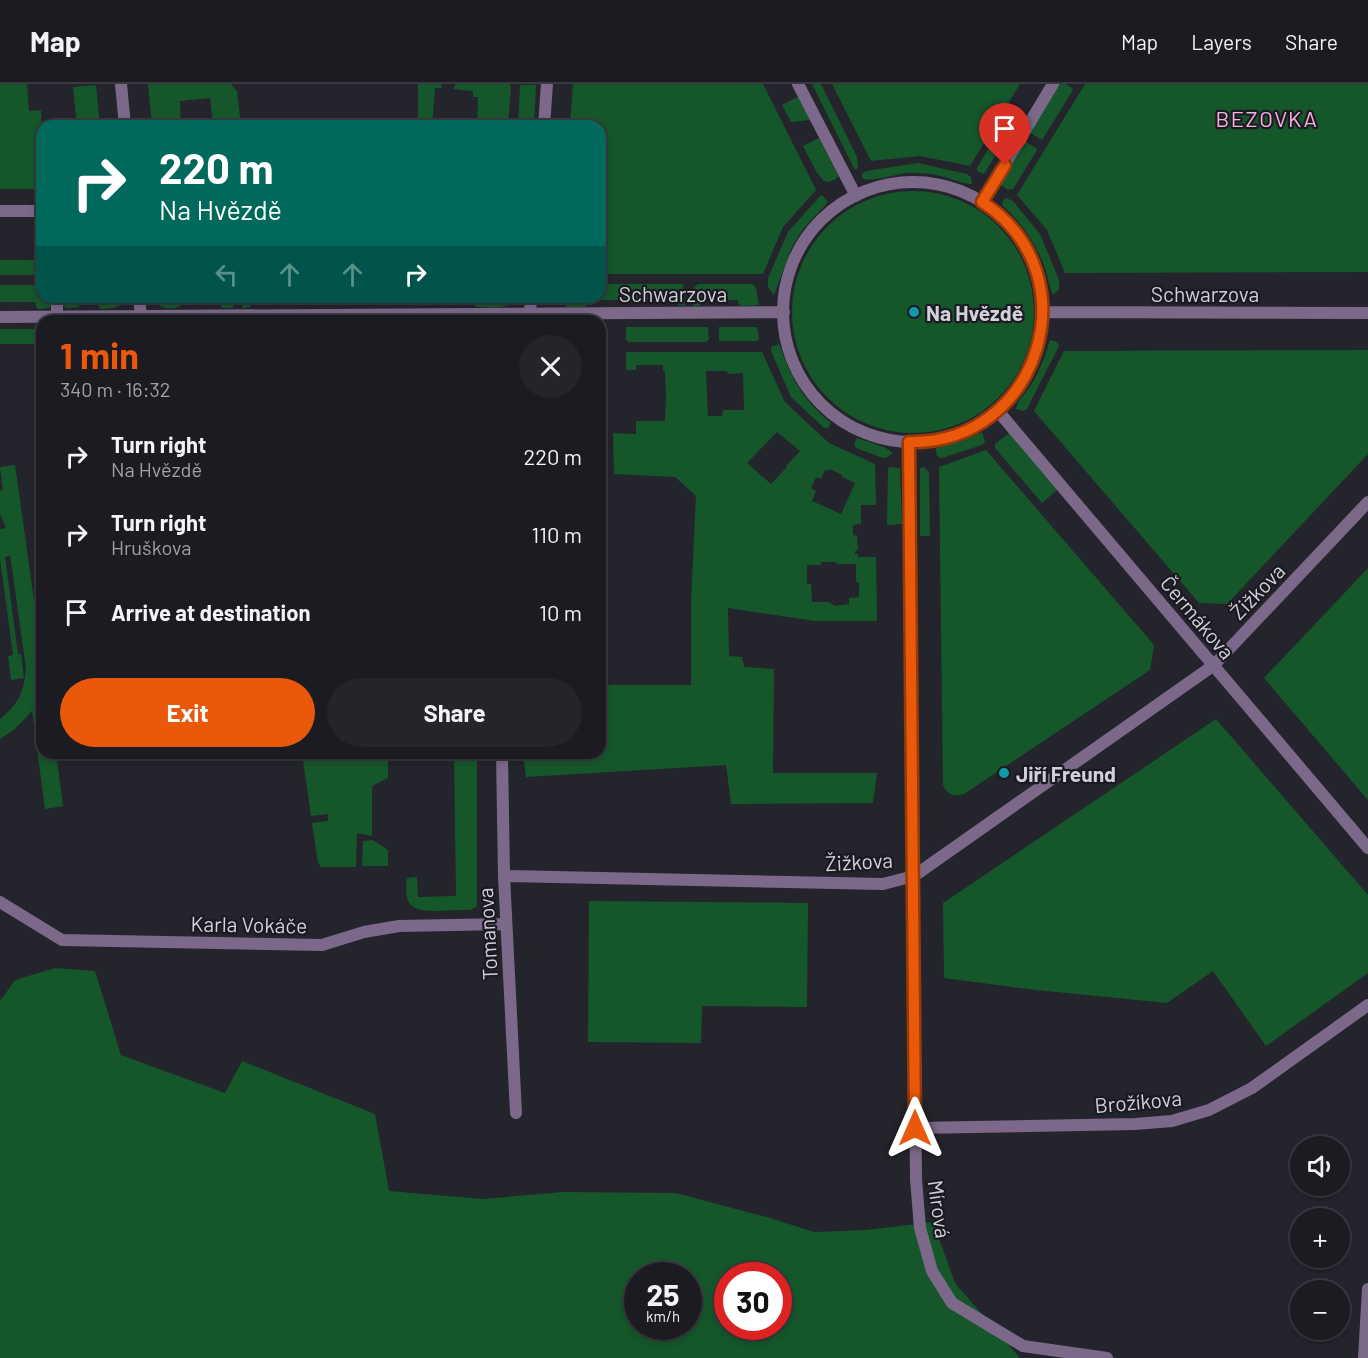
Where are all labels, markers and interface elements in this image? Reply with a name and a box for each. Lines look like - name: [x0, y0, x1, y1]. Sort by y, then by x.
- text: Map: [30, 24, 81, 58]
- text: Map: [1121, 29, 1158, 54]
- text: Layers: [1191, 29, 1252, 54]
- text: Share: [1285, 29, 1338, 54]
- pin: [979, 103, 1030, 165]
- district label: BEZOVKA: [1216, 105, 1318, 131]
- icon: arrive: [988, 112, 1021, 145]
- text: 220 m: [159, 142, 273, 192]
- icon: right: [60, 144, 138, 222]
- text: Na Hvězdě: [159, 193, 282, 225]
- icon: left: [210, 258, 243, 291]
- icon: ahead: [273, 258, 306, 291]
- icon: ahead: [336, 258, 369, 291]
- icon: right: [399, 258, 432, 291]
- street label: Schwarzova: [619, 281, 727, 306]
- street label: Schwarzova: [1151, 281, 1259, 306]
- place label: Na Hvězdě: [926, 300, 1023, 325]
- marker: Na Hvězdě: [907, 305, 921, 319]
- text: 1 min: [60, 333, 139, 376]
- button: close: [519, 335, 582, 398]
- text: 340 m · 16:32: [60, 377, 170, 401]
- text: Turn right: [111, 431, 206, 457]
- icon: right: [60, 440, 93, 473]
- text: 220 m: [523, 443, 582, 469]
- text: Na Hvězdě: [111, 457, 202, 481]
- text: Turn right: [111, 509, 206, 535]
- icon: right: [60, 518, 93, 551]
- text: 110 m: [532, 521, 582, 547]
- text: Hruškova: [111, 535, 191, 559]
- street label: Žižkova: [1224, 558, 1290, 624]
- street label: Čermákova: [1156, 570, 1240, 664]
- icon: arrive: [60, 596, 93, 629]
- text: Arrive at destination: [111, 599, 310, 625]
- text: 10 m: [539, 599, 582, 625]
- button: Exit: [60, 678, 315, 747]
- button: Share: [327, 678, 582, 747]
- place label: Jiří Freund: [1016, 761, 1116, 786]
- marker: Jiří Freund: [997, 766, 1011, 780]
- street label: Žižkova: [824, 847, 894, 875]
- street label: Tomanova: [472, 887, 502, 981]
- street label: Karla Vokáče: [190, 910, 308, 938]
- street label: Brožíkova: [1093, 1085, 1183, 1117]
- position arrow: [883, 1096, 947, 1160]
- map controls: [1290, 1136, 1350, 1340]
- button: sound: [1290, 1136, 1350, 1196]
- street label: Mírová: [924, 1178, 956, 1240]
- button: +: [1290, 1208, 1350, 1268]
- speed limit sign: 30: [714, 1262, 792, 1340]
- text: 25: [647, 1276, 679, 1312]
- button: −: [1290, 1280, 1350, 1340]
- text: km/h: [646, 1307, 680, 1325]

